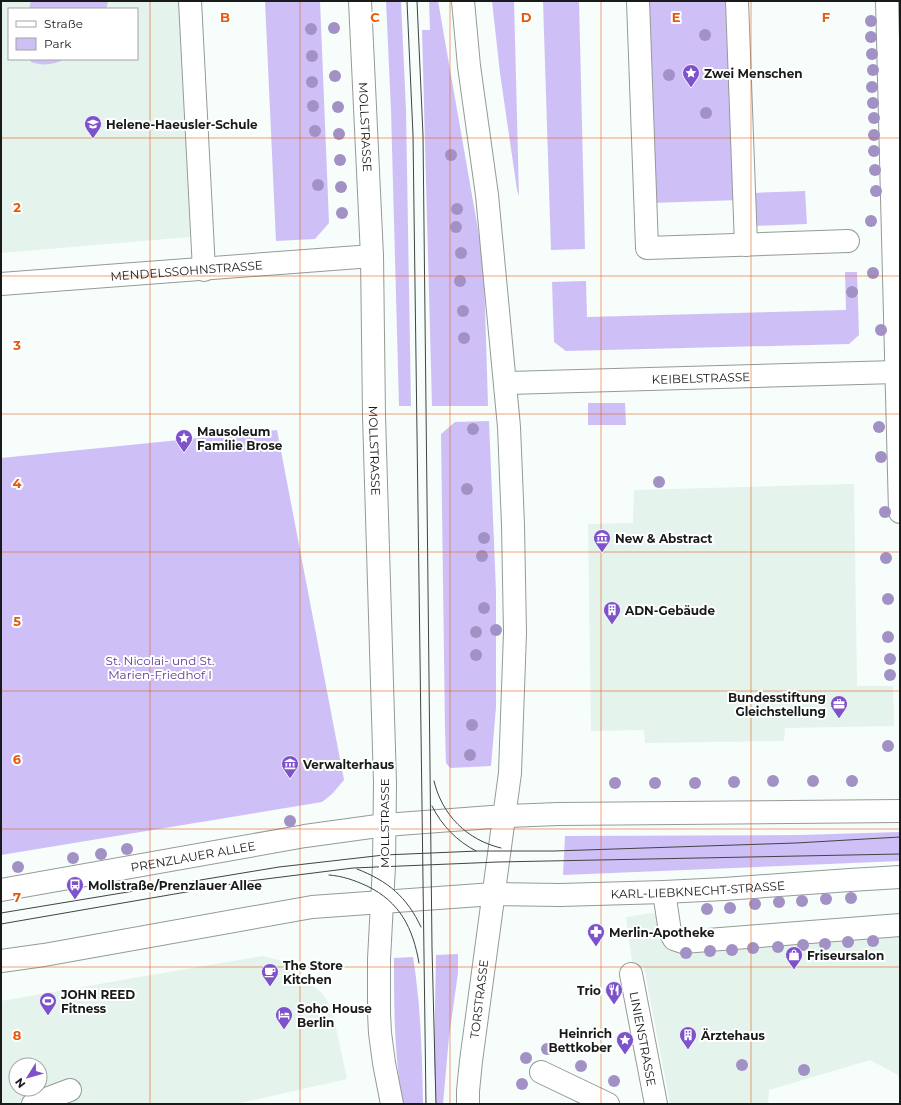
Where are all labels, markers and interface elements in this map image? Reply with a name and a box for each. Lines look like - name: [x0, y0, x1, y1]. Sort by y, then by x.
- legend: [8, 8, 138, 60]
- text: B: [220, 9, 230, 25]
- text: C: [370, 9, 380, 25]
- text: D: [521, 9, 532, 25]
- text: E: [672, 9, 681, 25]
- text: F: [822, 9, 830, 25]
- text: Straße: [44, 16, 83, 31]
- text: Park: [44, 36, 72, 51]
- place icon: Zwei Menschen: [681, 63, 701, 88]
- place label: Zwei Menschen: [704, 66, 803, 81]
- street label: MOLLSTRASSE: [356, 82, 376, 172]
- school or university icon: Helene-Haeusler-Schule: [83, 114, 103, 139]
- place label: Helene-Haeusler-Schule: [106, 117, 258, 132]
- text: 2: [13, 199, 21, 215]
- street label: MENDELSSOHNSTRASSE: [110, 257, 263, 283]
- text: 3: [12, 337, 21, 353]
- street label: KEIBELSTRASSE: [651, 369, 750, 386]
- street label: MOLLSTRASSE: [366, 406, 384, 496]
- place label: Mausoleum Familie Brose: [197, 424, 283, 453]
- place icon: Mausoleum Familie Brose: [174, 428, 194, 453]
- text: 4: [13, 475, 22, 491]
- museum icon: New & Abstract: [592, 528, 612, 553]
- place label: New & Abstract: [615, 531, 713, 546]
- building icon: ADN-Gebäude: [602, 600, 622, 625]
- place label: ADN-Gebäude: [624, 603, 715, 618]
- text: 5: [13, 613, 21, 629]
- park label: St. Nicolai- und St. Marien-Friedhof I: [106, 653, 214, 682]
- place label: Bundesstiftung Gleichstellung: [728, 690, 826, 719]
- office icon: Bundesstiftung Gleichstellung: [829, 694, 849, 719]
- text: 6: [13, 751, 22, 767]
- museum icon: Verwalterhaus: [280, 754, 300, 779]
- place label: Verwalterhaus: [302, 757, 395, 772]
- street label: MOLLSTRASSE: [377, 778, 392, 868]
- street label: PRENZLAUER ALLEE: [129, 837, 257, 874]
- bus stop icon: Mollstraße/Prenzlauer Allee: [65, 875, 85, 900]
- street label: KARL-LIEBKNECHT-STRASSE: [610, 877, 785, 901]
- place label: Mollstraße/Prenzlauer Allee: [88, 878, 262, 893]
- text: 7: [13, 889, 21, 905]
- pharmacy icon: Merlin-Apotheke: [586, 922, 606, 947]
- place label: Merlin-Apotheke: [609, 925, 715, 940]
- shop icon: Friseursalon: [784, 945, 804, 970]
- place label: Friseursalon: [807, 948, 884, 963]
- place label: The Store Kitchen: [283, 958, 343, 987]
- street label: TORSTRASSE: [467, 959, 491, 1039]
- cafe icon: The Store Kitchen: [260, 962, 280, 987]
- restaurant icon: Trio: [604, 980, 624, 1005]
- place label: Trio: [577, 983, 601, 998]
- place label: JOHN REED Fitness: [60, 987, 135, 1016]
- street label: LINIENSTRASSE: [627, 990, 660, 1087]
- sports icon: JOHN REED Fitness: [38, 991, 58, 1016]
- place label: Soho House Berlin: [297, 1001, 372, 1030]
- hotel icon: Soho House Berlin: [274, 1005, 294, 1030]
- building icon: Ärztehaus: [678, 1025, 698, 1050]
- place label: Heinrich Bettkober: [548, 1026, 612, 1055]
- text: 8: [13, 1027, 22, 1043]
- place label: Ärztehaus: [700, 1028, 765, 1043]
- place icon: Heinrich Bettkober: [615, 1030, 635, 1055]
- north arrow: [8, 1057, 48, 1097]
- text: N: [12, 1075, 28, 1091]

